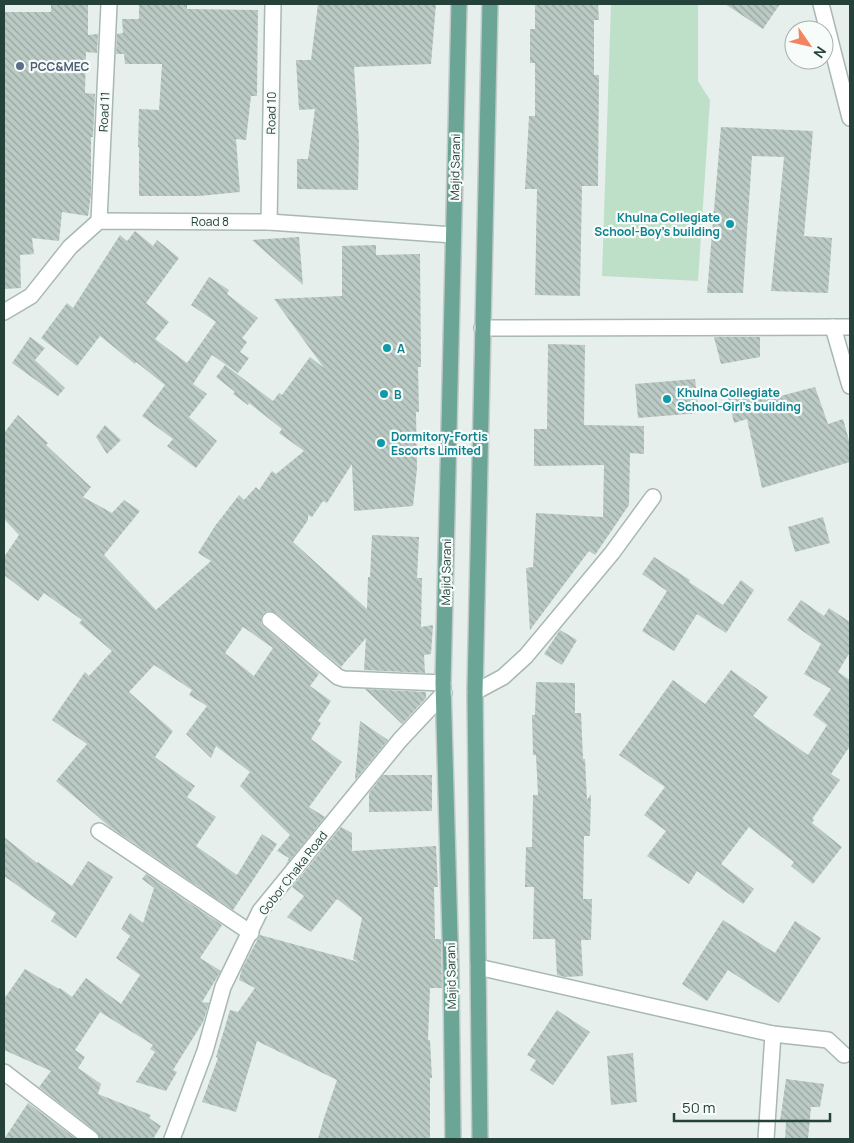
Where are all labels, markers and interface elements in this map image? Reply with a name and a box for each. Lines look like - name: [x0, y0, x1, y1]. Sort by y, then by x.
- north arrow: [784, 20, 834, 70]
- text: N: [810, 43, 831, 62]
- place label: PCC&MEC: [30, 58, 89, 75]
- marker: PCC&MEC: [14, 60, 26, 72]
- street label: Road 11: [94, 91, 114, 133]
- street label: Road 10: [262, 91, 280, 135]
- street label: Majid Sarani: [446, 133, 464, 201]
- place label: Khulna Collegiate School-Boy's building: [594, 209, 720, 240]
- street label: Road 8: [191, 213, 229, 230]
- marker: Khulna Collegiate School-Boy's building: [724, 218, 736, 230]
- place label: A: [397, 340, 405, 357]
- marker: A: [381, 342, 393, 354]
- place label: Khulna Collegiate School-Girl's building: [677, 384, 801, 415]
- place label: B: [394, 386, 402, 403]
- marker: B: [378, 388, 390, 400]
- marker: Khulna Collegiate School-Girl's building: [661, 393, 673, 405]
- place label: Dormitory-Fortis Escorts Limited: [391, 428, 488, 459]
- marker: Dormitory-Fortis Escorts Limited: [375, 437, 387, 449]
- street label: Majid Sarani: [437, 538, 455, 606]
- street label: Gobor Chaka Road: [255, 827, 331, 919]
- street label: Majid Sarani: [442, 942, 460, 1010]
- scale bar: [674, 1090, 830, 1122]
- text: 50 m: [682, 1097, 716, 1118]

